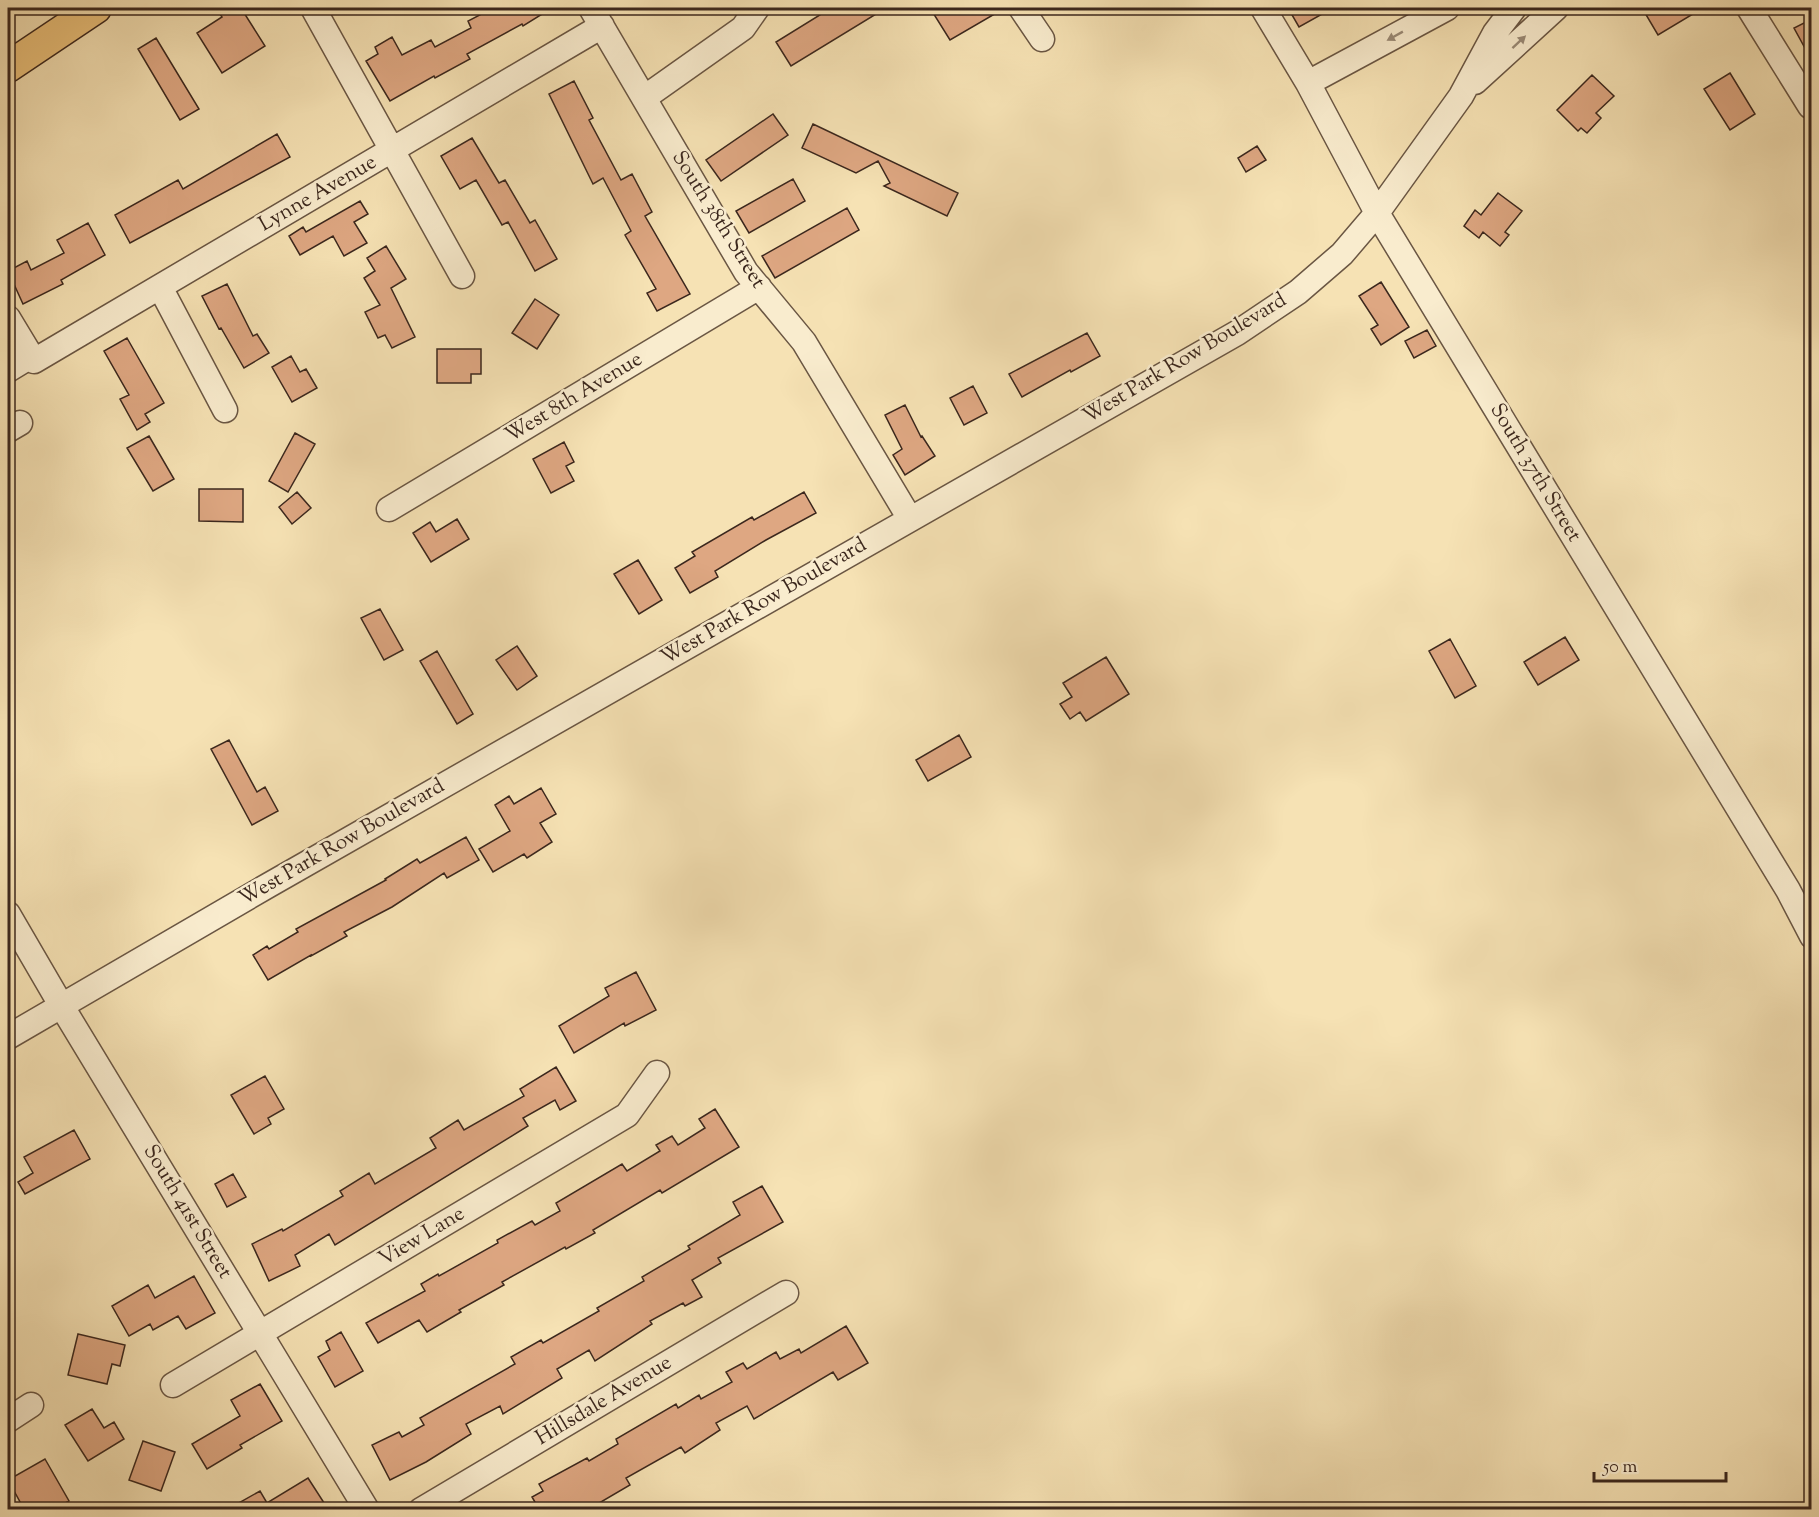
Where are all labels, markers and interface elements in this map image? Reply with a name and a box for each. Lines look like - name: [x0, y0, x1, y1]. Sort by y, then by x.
- one-way arrow: [1386, 31, 1403, 41]
- one-way arrow: [1511, 35, 1526, 49]
- street label: South 38th Street: [664, 145, 772, 295]
- street label: Lynne Avenue: [254, 148, 382, 240]
- street label: West Park Row Boulevard: [1077, 286, 1293, 432]
- street label: West 8th Avenue: [500, 345, 648, 451]
- street label: South 37th Street: [1482, 398, 1588, 548]
- street label: West Park Row Boulevard: [656, 531, 873, 673]
- street label: West Park Row Boulevard: [234, 772, 451, 914]
- street label: South 41st Street: [135, 1139, 239, 1285]
- street label: View Lane: [373, 1200, 471, 1274]
- street label: Hillsdale Avenue: [530, 1348, 678, 1454]
- scale bar: [1594, 1445, 1726, 1483]
- text: 50 m: [1602, 1455, 1638, 1481]

